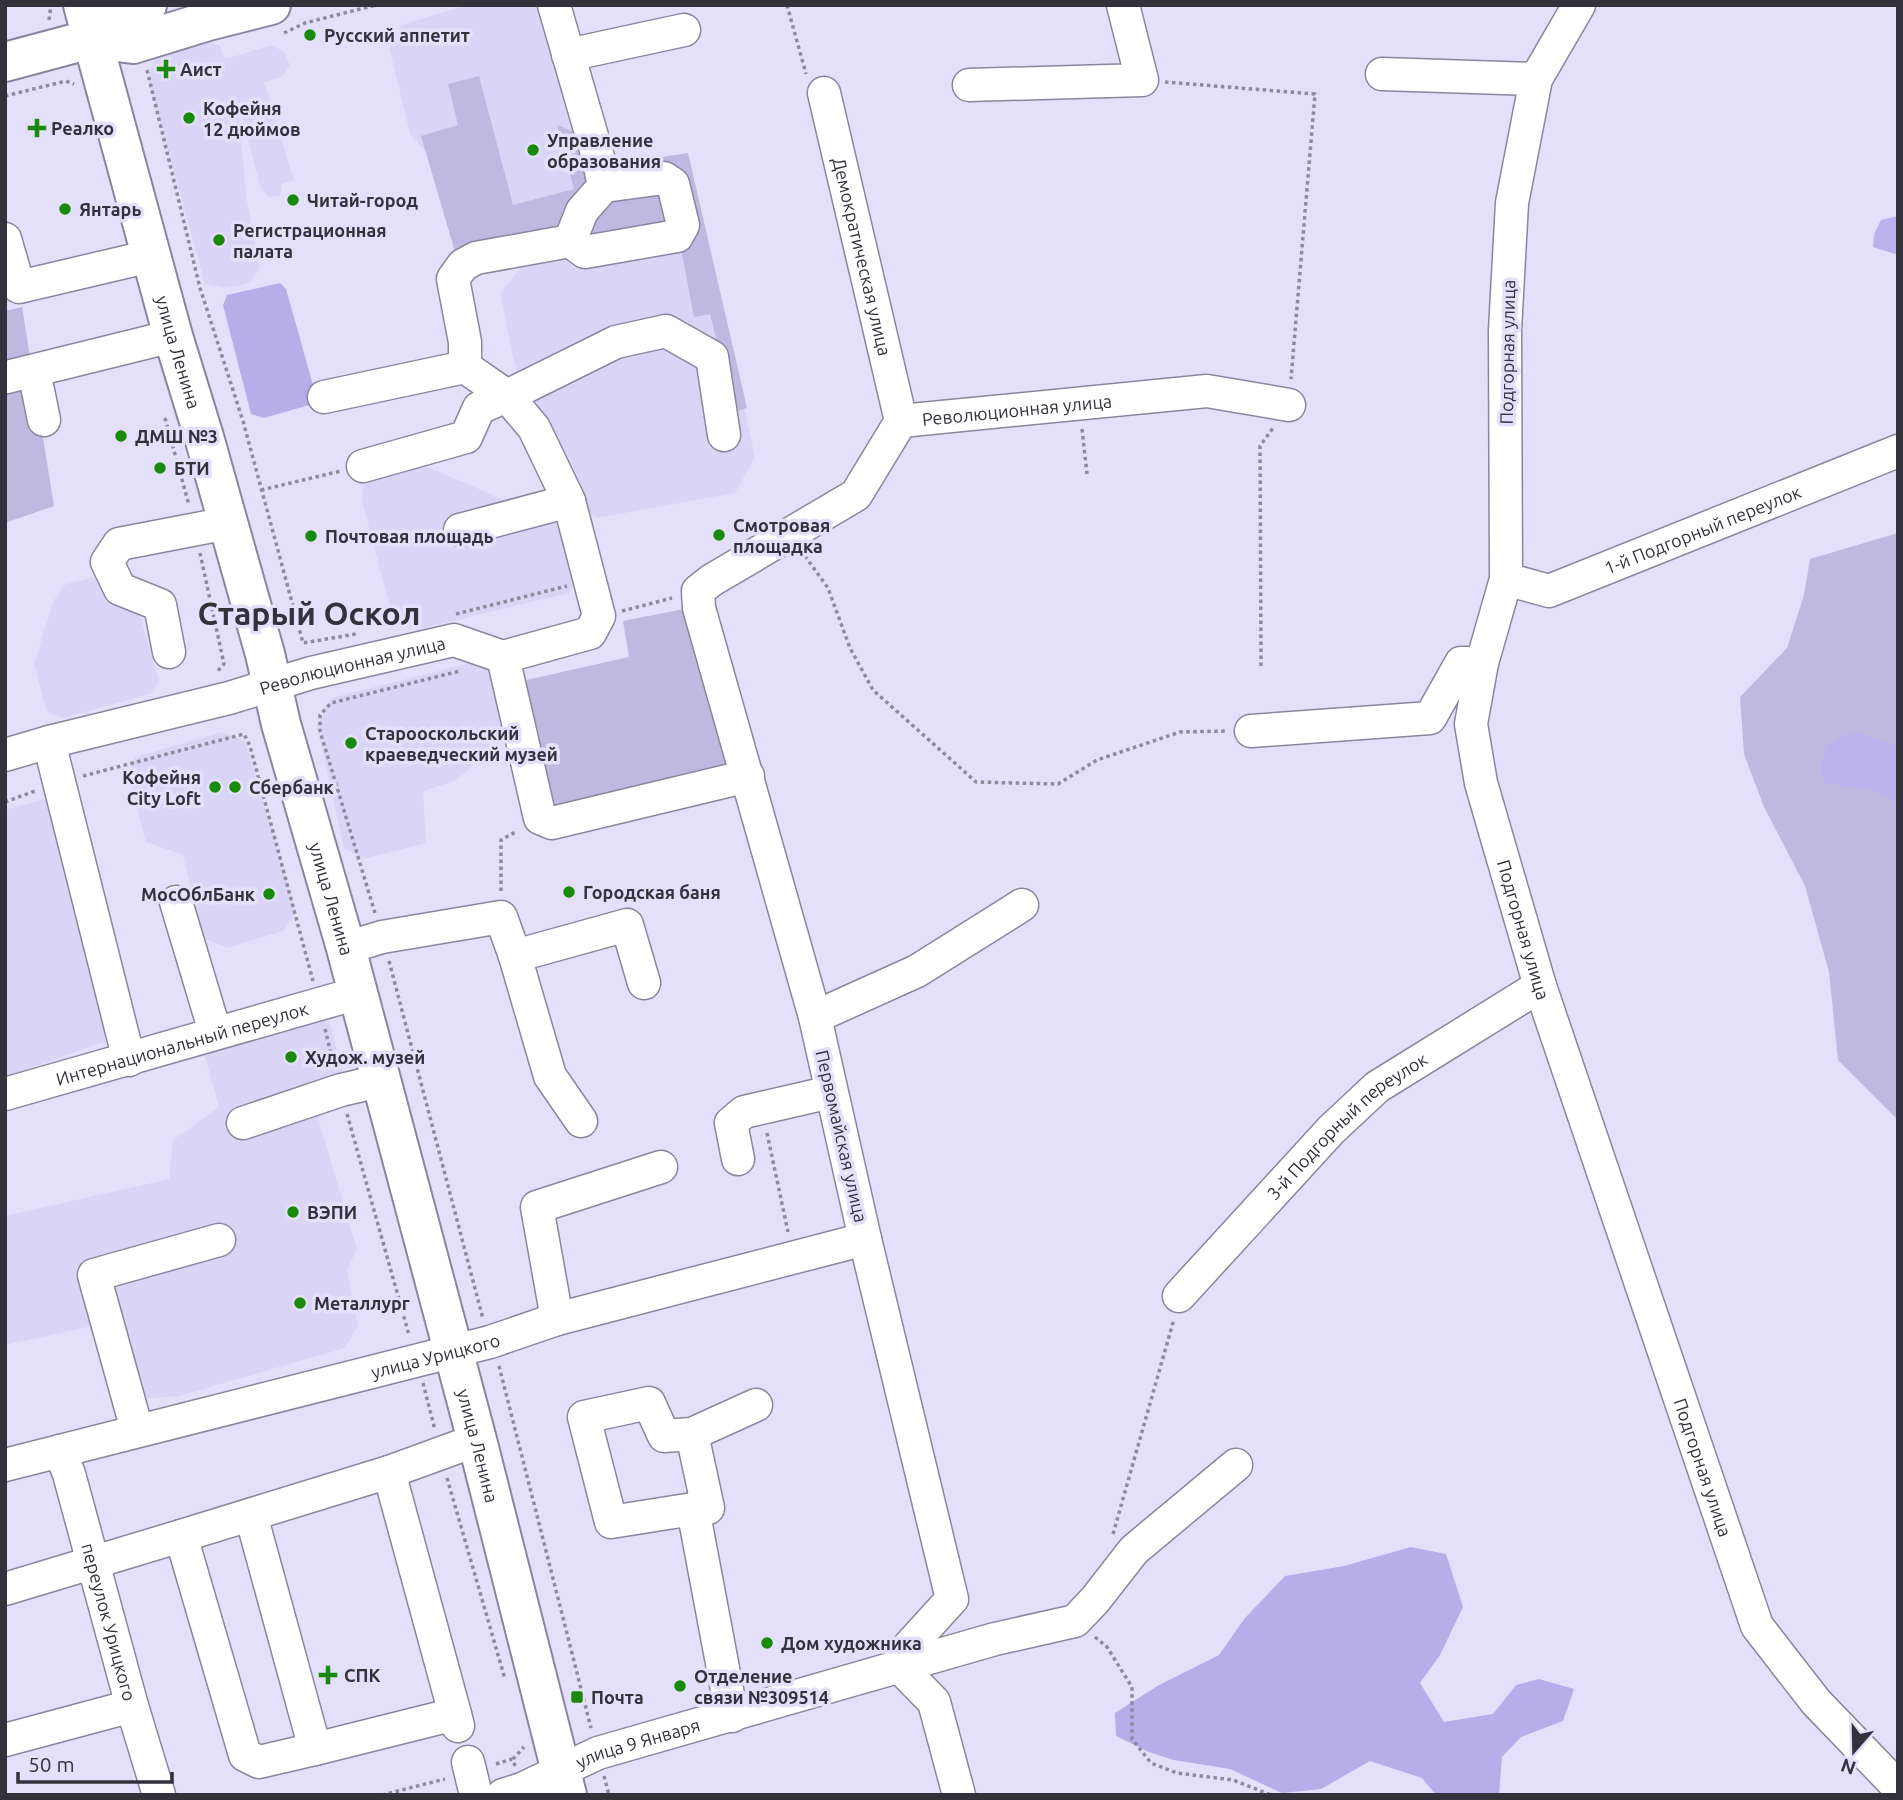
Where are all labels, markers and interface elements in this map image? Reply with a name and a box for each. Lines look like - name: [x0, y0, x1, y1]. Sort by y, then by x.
- place label: Русский аппетит: [324, 25, 470, 45]
- marker: Русский аппетит: [302, 27, 318, 43]
- place label: Аист: [180, 59, 222, 79]
- marker: Аист: [158, 61, 174, 77]
- place label: Кофейня 12 дюймов: [203, 98, 301, 139]
- marker: Кофейня 12 дюймов: [181, 110, 197, 126]
- place label: Реалко: [51, 118, 114, 138]
- marker: Реалко: [29, 120, 45, 136]
- place label: Управление образования: [547, 130, 661, 171]
- marker: Управление образования: [525, 142, 541, 158]
- street label: Демократическая улица: [829, 155, 895, 358]
- place label: Читай-город: [307, 190, 418, 210]
- marker: Читай-город: [285, 192, 301, 208]
- place label: Янтарь: [79, 199, 141, 219]
- marker: Янтарь: [57, 201, 73, 217]
- place label: Регистрационная палата: [233, 220, 387, 261]
- marker: Регистрационная палата: [211, 232, 227, 248]
- street label: Подгорная улица: [1496, 280, 1518, 424]
- street label: улица Ленина: [152, 293, 205, 411]
- street label: Революционная улица: [921, 390, 1113, 429]
- place label: ДМШ №3: [135, 426, 218, 446]
- marker: ДМШ №3: [113, 428, 129, 444]
- place label: БТИ: [174, 458, 210, 478]
- marker: БТИ: [152, 460, 168, 476]
- street label: 1-й Подгорный переулок: [1601, 481, 1804, 578]
- place label: Смотровая площадка: [733, 515, 830, 556]
- place label: Почтовая площадь: [325, 526, 494, 546]
- marker: Смотровая площадка: [711, 527, 727, 543]
- marker: Почтовая площадь: [303, 528, 319, 544]
- district label: Старый Оскол: [198, 595, 420, 631]
- street label: Революционная улица: [257, 632, 447, 698]
- place label: Старооскольский краеведческий музей: [365, 723, 558, 764]
- marker: Старооскольский краеведческий музей: [343, 735, 359, 751]
- place label: Кофейня City Loft: [122, 767, 201, 808]
- place label: Сбербанк: [249, 777, 335, 797]
- marker: Кофейня City Loft: [207, 779, 223, 795]
- marker: Сбербанк: [227, 779, 243, 795]
- street label: улица Ленина: [306, 840, 358, 958]
- street label: Подгорная улица: [1494, 857, 1554, 1002]
- place label: Городская баня: [583, 882, 721, 902]
- place label: МосОблБанк: [141, 884, 256, 904]
- marker: Городская баня: [561, 884, 577, 900]
- marker: МосОблБанк: [261, 886, 277, 902]
- street label: Интернациональный переулок: [54, 998, 310, 1089]
- place label: Худож. музей: [305, 1047, 425, 1067]
- street label: Первомайская улица: [812, 1048, 872, 1224]
- street label: 3-й Подгорный переулок: [1263, 1048, 1431, 1203]
- marker: Худож. музей: [283, 1049, 299, 1065]
- place label: ВЭПИ: [307, 1202, 357, 1222]
- marker: ВЭПИ: [285, 1204, 301, 1220]
- place label: Металлург: [314, 1293, 410, 1313]
- marker: Металлург: [292, 1295, 308, 1311]
- street label: улица Урицкого: [369, 1329, 503, 1382]
- street label: улица Ленина: [454, 1387, 502, 1505]
- street label: Подгорная улица: [1671, 1396, 1736, 1539]
- street label: переулок Урицкого: [78, 1541, 140, 1703]
- place label: Дом художника: [781, 1633, 922, 1653]
- marker: Дом художника: [759, 1635, 775, 1651]
- marker: СПК: [318, 1665, 338, 1685]
- place label: СПК: [344, 1665, 380, 1685]
- place label: Отделение связи №309514: [694, 1666, 829, 1707]
- marker: Отделение связи №309514: [672, 1678, 688, 1694]
- place label: Почта: [591, 1687, 644, 1707]
- marker: Почта: [569, 1689, 585, 1705]
- street label: улица 9 Января: [573, 1714, 702, 1772]
- north arrow: [1819, 1716, 1889, 1786]
- scale bar: [18, 1741, 172, 1785]
- text: 50 m: [28, 1752, 75, 1776]
- text: N: [1838, 1754, 1859, 1780]

